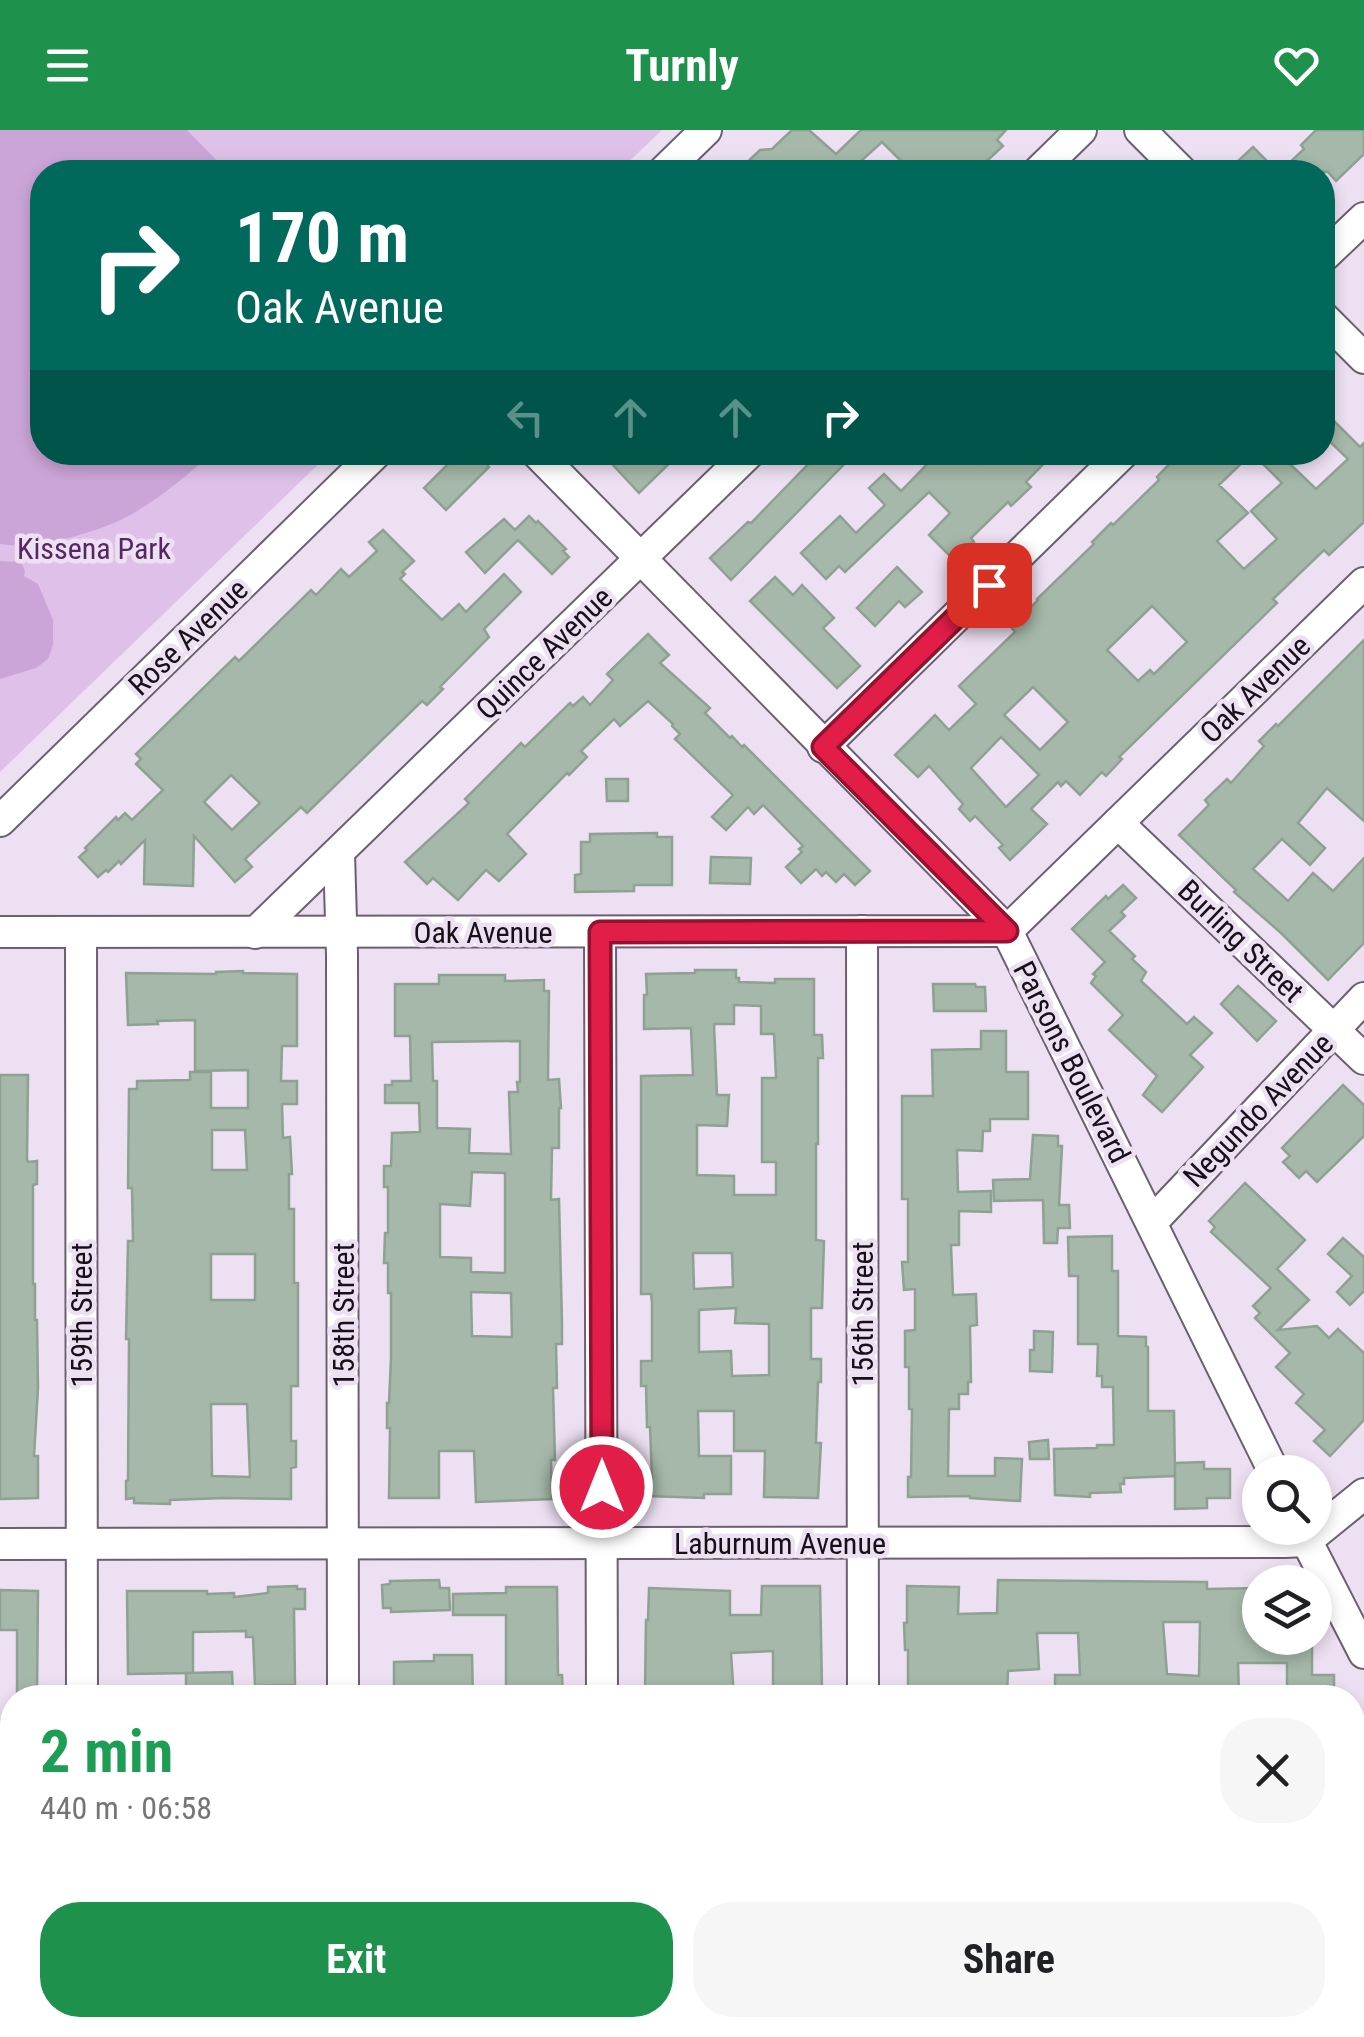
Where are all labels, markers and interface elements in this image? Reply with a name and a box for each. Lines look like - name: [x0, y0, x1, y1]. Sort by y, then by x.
- icon: menu: [40, 38, 95, 93]
- icon: heart: [1269, 38, 1324, 93]
- text: Turnly: [625, 39, 739, 92]
- text: 170 m: [235, 197, 409, 279]
- icon: right: [70, 200, 200, 330]
- text: Oak Avenue: [235, 281, 444, 334]
- icon: left: [498, 390, 553, 445]
- icon: ahead: [603, 390, 658, 445]
- icon: ahead: [708, 390, 763, 445]
- icon: right: [813, 390, 868, 445]
- park label: Kissena Park: [17, 531, 171, 566]
- pin: [947, 543, 1032, 628]
- icon: arrive: [962, 558, 1017, 613]
- street label: Rose Avenue: [121, 572, 255, 702]
- street label: Quince Avenue: [469, 580, 619, 726]
- street label: Oak Avenue: [1193, 628, 1317, 750]
- street label: Burling Street: [1171, 873, 1311, 1009]
- street label: Oak Avenue: [413, 915, 553, 950]
- street label: Parsons Boulevard: [1006, 955, 1138, 1169]
- street label: Negundo Avenue: [1176, 1026, 1340, 1194]
- street label: 156th Street: [845, 1242, 880, 1386]
- street label: 159th Street: [64, 1243, 99, 1387]
- street label: 158th Street: [326, 1243, 361, 1387]
- position arrow: [550, 1435, 654, 1539]
- map controls: [1242, 1455, 1332, 1655]
- button: search: [1242, 1455, 1332, 1545]
- street label: Laburnum Avenue: [674, 1526, 886, 1561]
- button: layers: [1242, 1565, 1332, 1655]
- text: 2 min: [40, 1716, 173, 1787]
- button: close: [1220, 1718, 1325, 1823]
- text: 440 m · 06:58: [40, 1789, 212, 1827]
- button: Exit: [40, 1902, 673, 2017]
- button: Share: [693, 1902, 1325, 2017]

